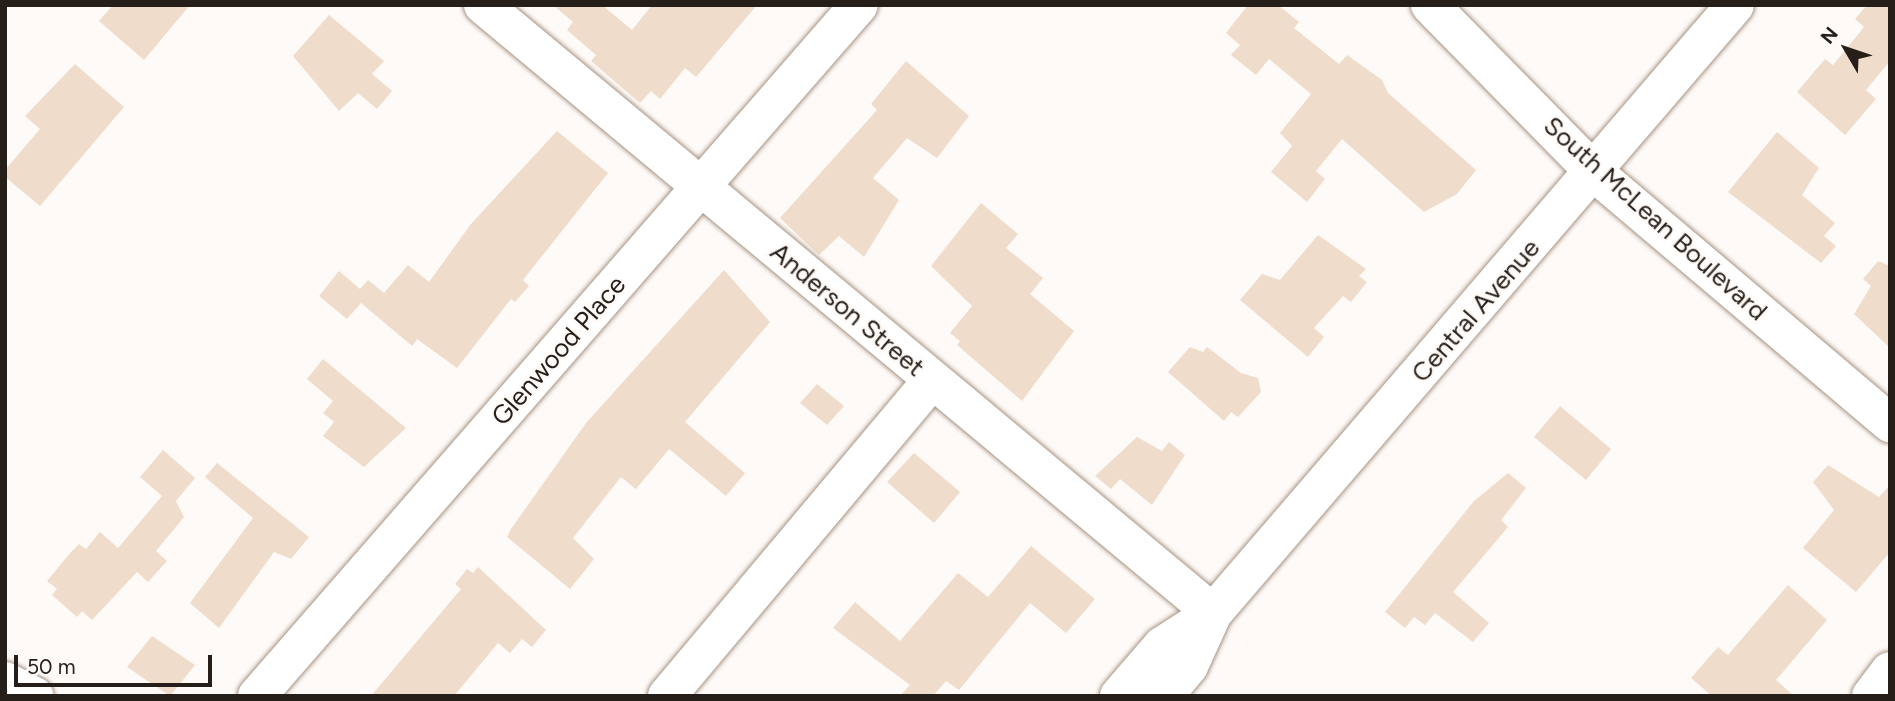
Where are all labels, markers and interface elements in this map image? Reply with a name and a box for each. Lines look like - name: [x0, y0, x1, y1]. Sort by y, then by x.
- north arrow: [1811, 14, 1881, 84]
- text: N: [1816, 23, 1843, 48]
- street label: South McLean Boulevard: [1537, 110, 1773, 328]
- street label: Central Avenue: [1405, 233, 1547, 389]
- street label: Anderson Street: [764, 237, 930, 383]
- street label: Glenwood Place: [485, 270, 633, 432]
- scale bar: [18, 642, 215, 686]
- text: 50 m: [27, 654, 76, 679]

